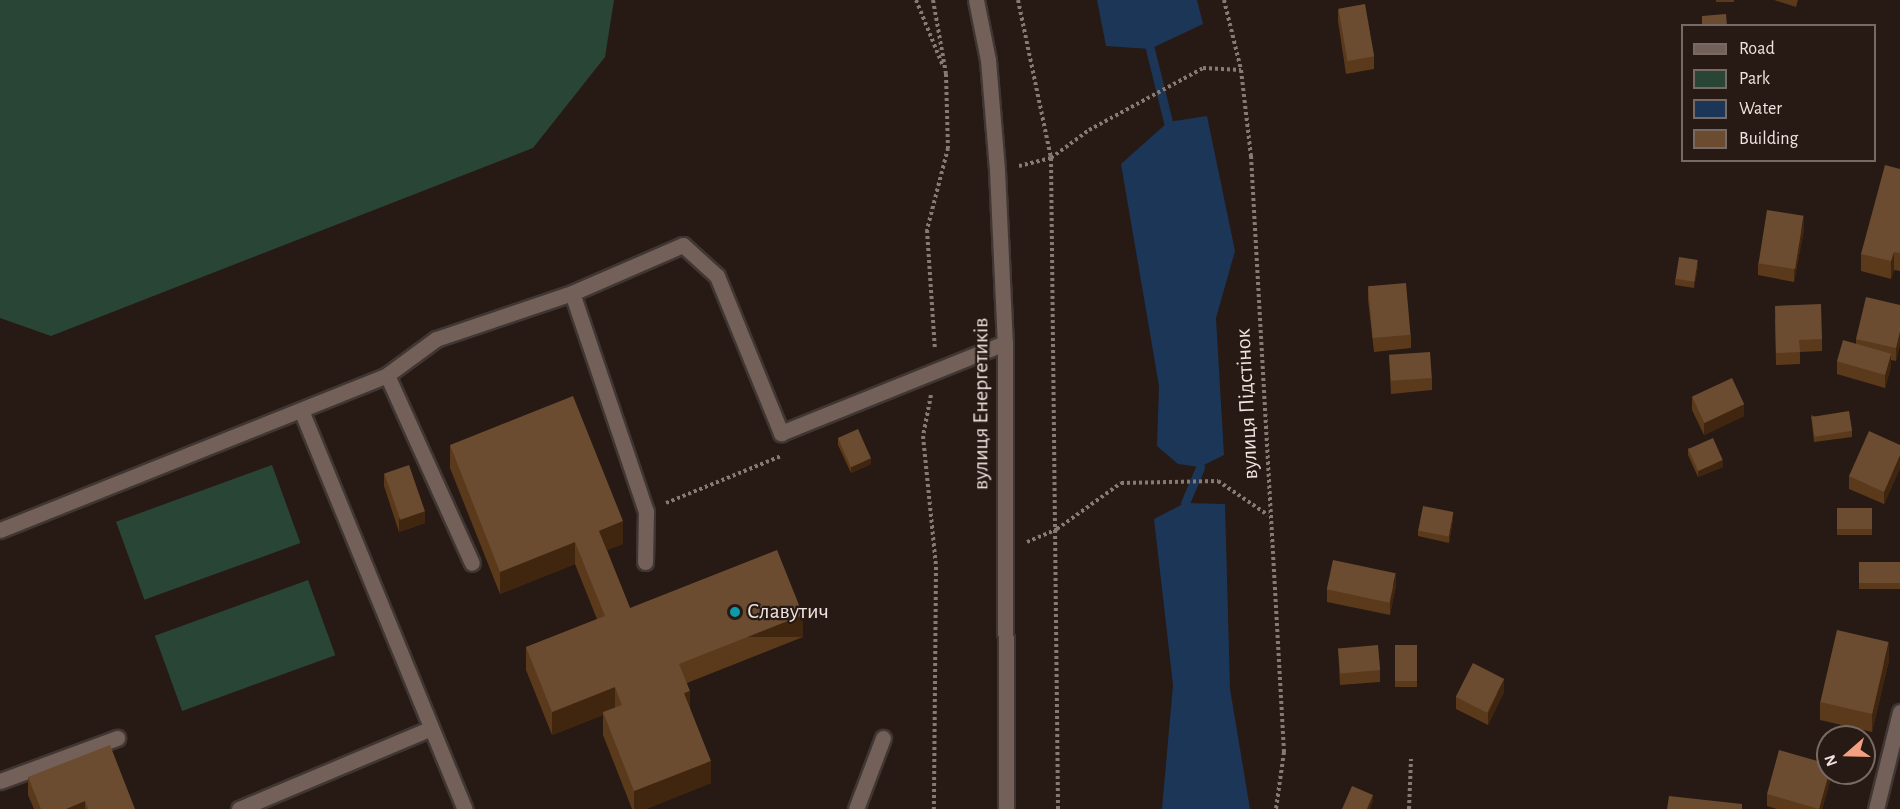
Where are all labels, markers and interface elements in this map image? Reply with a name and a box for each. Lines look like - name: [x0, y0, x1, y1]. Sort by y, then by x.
- legend: [1681, 24, 1876, 162]
- text: Road: [1739, 40, 1775, 58]
- text: Park: [1739, 70, 1770, 88]
- text: Water: [1739, 100, 1782, 118]
- text: Building: [1739, 130, 1798, 148]
- street label: вулиця Енергетиків: [968, 318, 994, 490]
- street label: вулиця Підстінок: [1230, 328, 1264, 480]
- place label: Славутич: [747, 599, 829, 625]
- marker: Славутич: [728, 605, 742, 619]
- north arrow: [1816, 725, 1876, 785]
- text: N: [1822, 753, 1840, 768]

